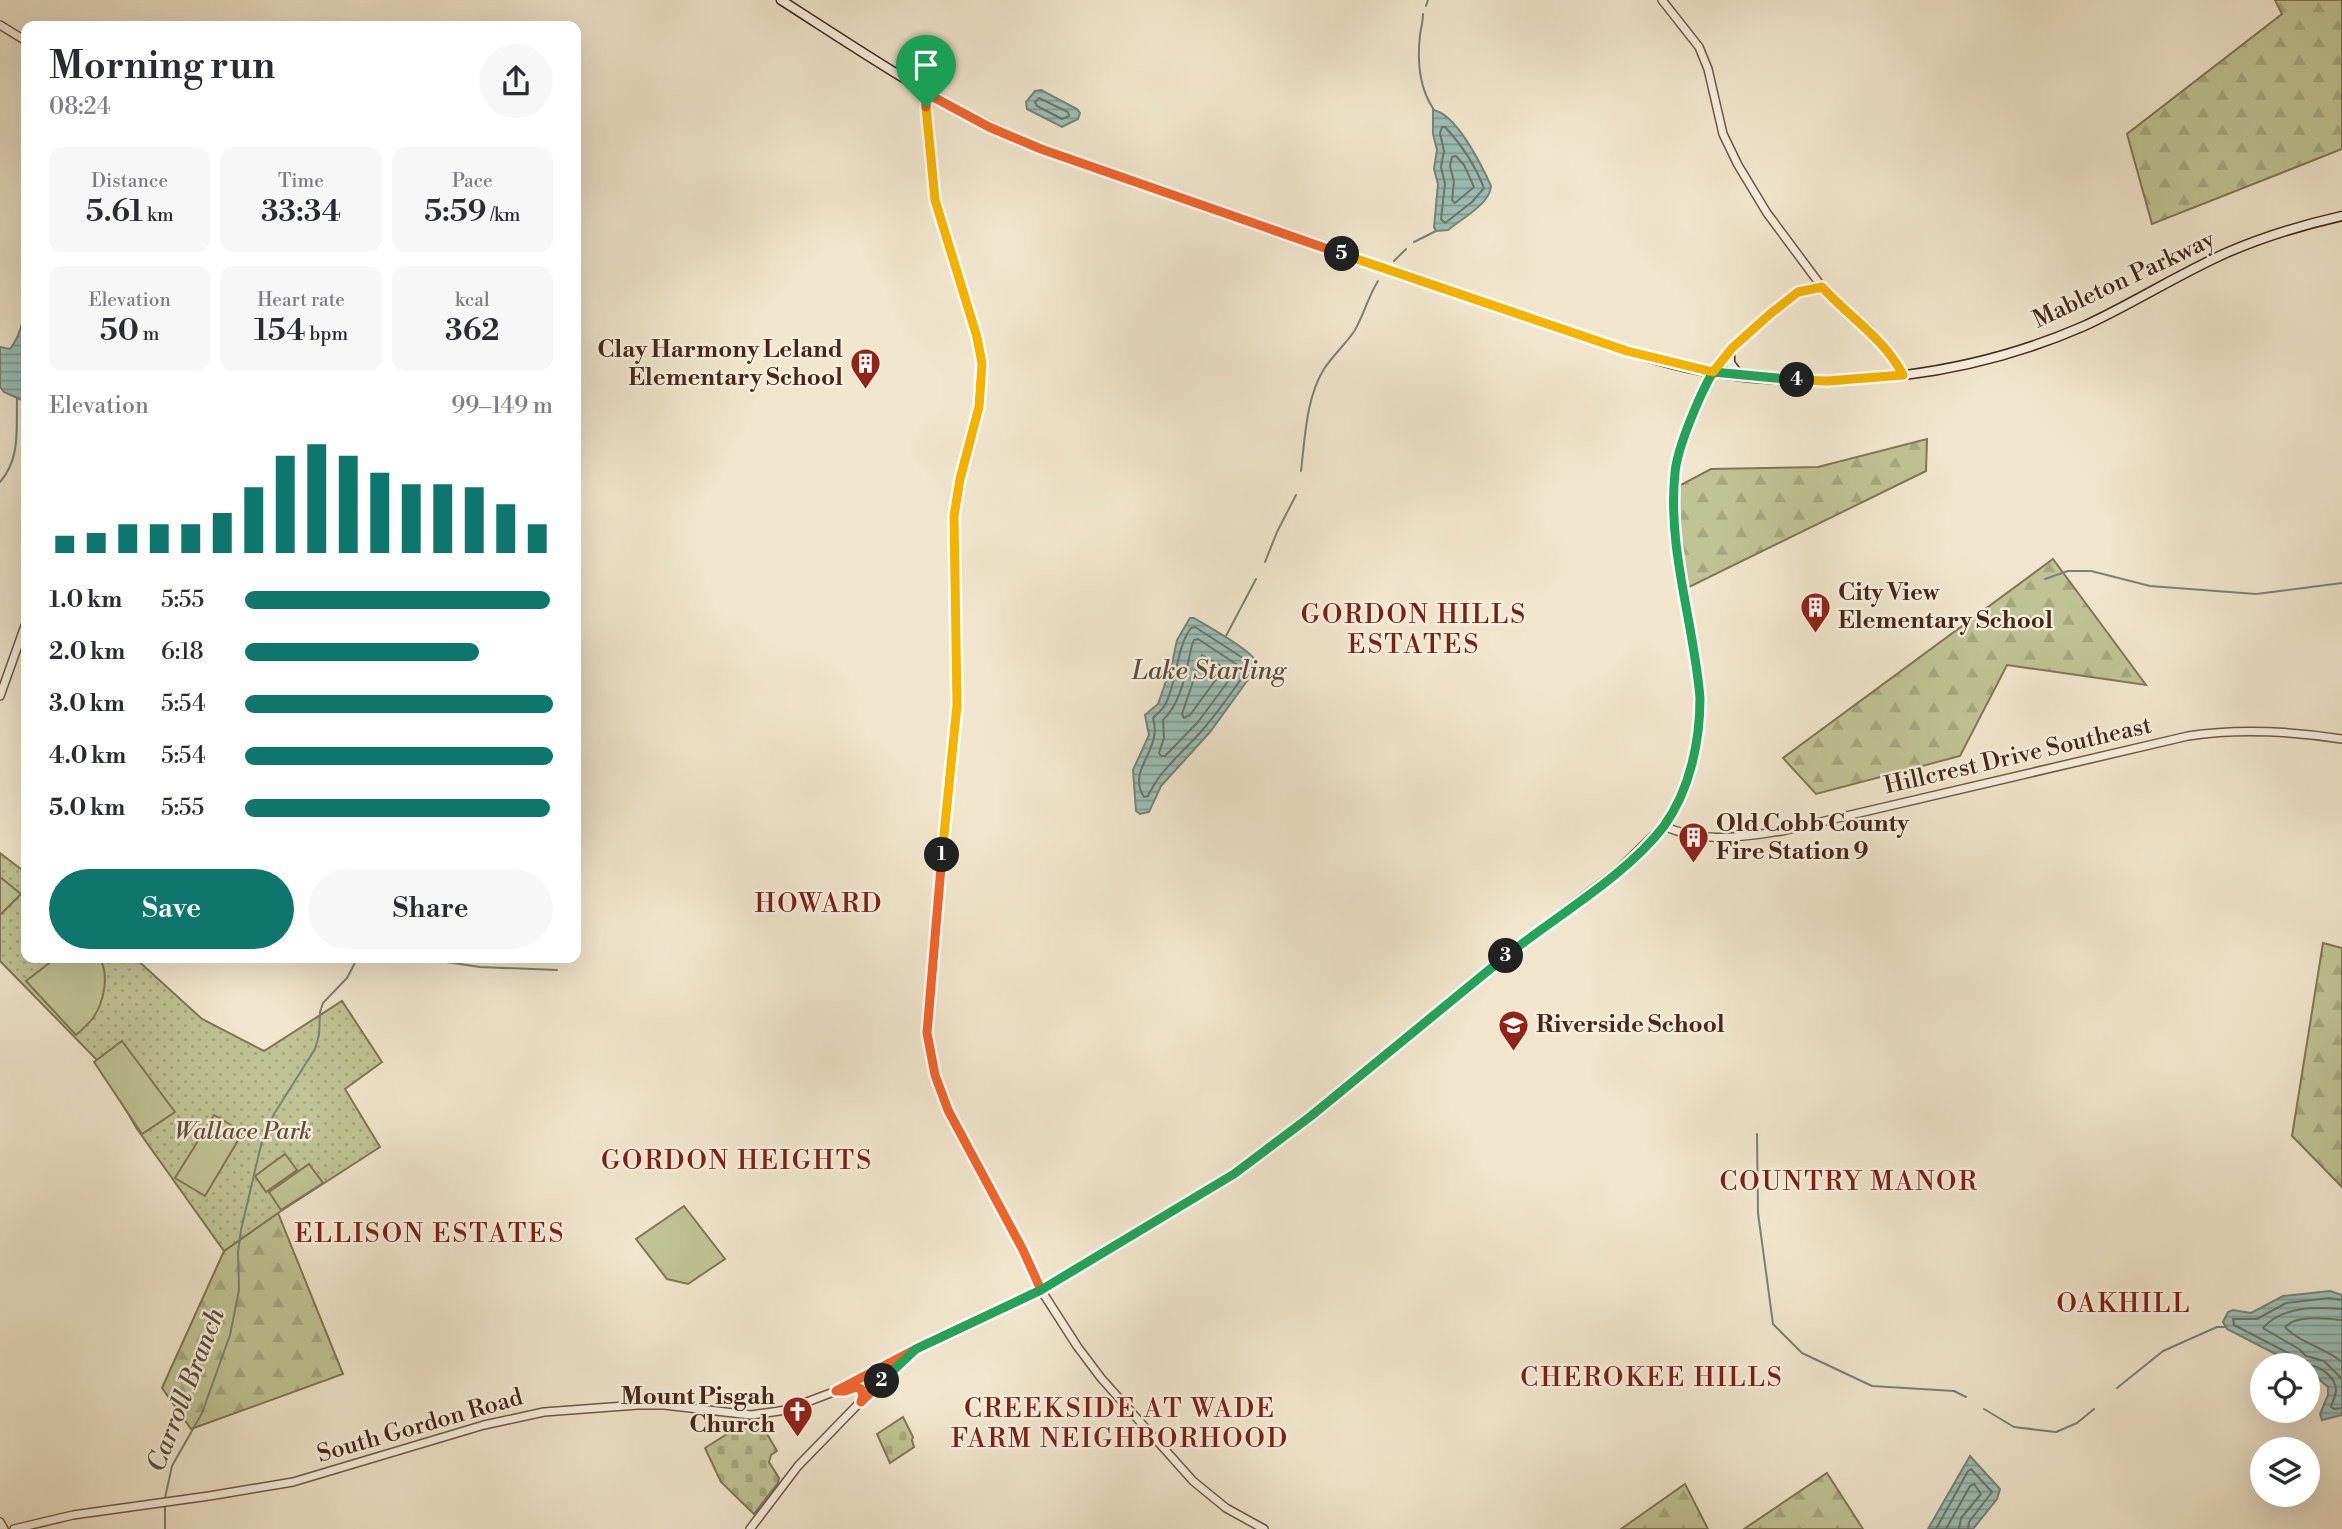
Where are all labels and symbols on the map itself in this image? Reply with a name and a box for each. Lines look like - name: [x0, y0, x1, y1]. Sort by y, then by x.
- pin: [896, 35, 956, 107]
- street label: Mableton Parkway: [2028, 225, 2220, 335]
- pin: 5: [1324, 236, 1360, 272]
- place label: Clay Harmony Leland Elementary School: [597, 335, 843, 393]
- building icon: Clay Harmony Leland Elementary School: [849, 347, 883, 391]
- pin: 4: [1780, 362, 1814, 398]
- place label: City View Elementary School: [1838, 578, 2053, 636]
- building icon: City View Elementary School: [1798, 590, 1832, 634]
- district label: GORDON HILLS ESTATES: [1301, 599, 1527, 661]
- water label: Lake Starling: [1131, 655, 1287, 687]
- street label: Hillcrest Drive Southeast: [1881, 711, 2155, 801]
- place label: Old Cobb County Fire Station 9: [1716, 809, 1910, 867]
- building icon: Old Cobb County Fire Station 9: [1676, 821, 1710, 865]
- pin: 1: [925, 838, 960, 872]
- district label: HOWARD: [754, 888, 884, 920]
- pin: 3: [1488, 939, 1524, 974]
- school or university icon: Riverside School: [1496, 1008, 1530, 1052]
- place label: Riverside School: [1536, 1010, 1725, 1040]
- park label: Wallace Park: [174, 1117, 312, 1147]
- district label: GORDON HEIGHTS: [601, 1145, 873, 1177]
- district label: COUNTRY MANOR: [1720, 1166, 1978, 1198]
- district label: ELLISON ESTATES: [295, 1218, 565, 1250]
- district label: OAKHILL: [2057, 1288, 2191, 1320]
- water label: Carroll Branch: [140, 1303, 232, 1476]
- district label: CHEROKEE HILLS: [1520, 1362, 1784, 1394]
- pin: 2: [864, 1364, 900, 1398]
- street label: South Gordon Road: [314, 1382, 527, 1470]
- place label: Mount Pisgah Church: [620, 1382, 775, 1440]
- district label: CREEKSIDE AT WADE FARM NEIGHBORHOOD: [951, 1393, 1289, 1455]
- church icon: Mount Pisgah Church: [781, 1394, 815, 1438]

